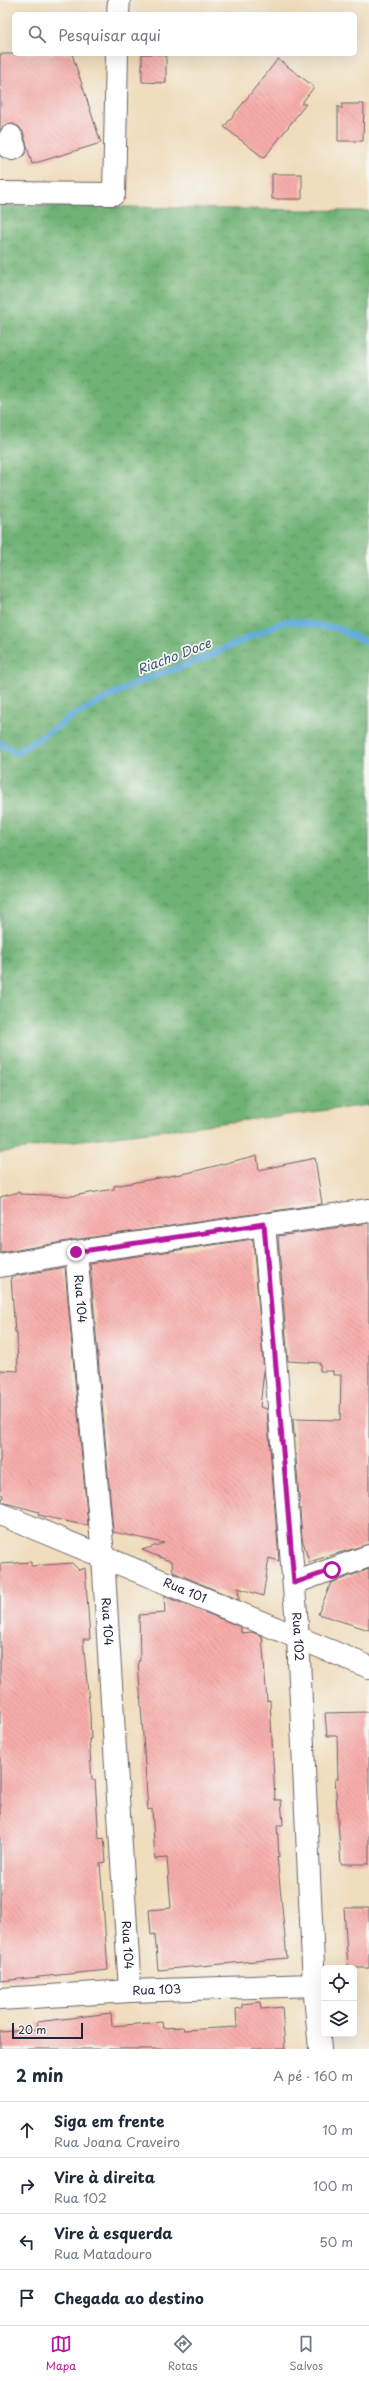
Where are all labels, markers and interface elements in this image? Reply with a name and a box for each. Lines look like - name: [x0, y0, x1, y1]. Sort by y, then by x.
- search box: [12, 12, 357, 56]
- icon: search: [26, 23, 48, 45]
- text: Pesquisar aqui: [58, 23, 161, 46]
- water label: Riacho Doce: [134, 632, 214, 678]
- route end: [67, 1243, 85, 1261]
- street label: Rua 104: [70, 1274, 92, 1324]
- route start: [323, 1561, 341, 1579]
- street label: Rua 101: [161, 1573, 209, 1607]
- street label: Rua 104: [98, 1597, 119, 1647]
- street label: Rua 102: [288, 1611, 309, 1661]
- street label: Rua 104: [118, 1920, 139, 1970]
- map controls: [321, 1965, 357, 2037]
- button: locate: [321, 1965, 357, 2001]
- street label: Rua 103: [132, 1979, 181, 1999]
- button: layers: [321, 2001, 357, 2037]
- scale bar: [12, 2021, 83, 2040]
- text: 20 m: [18, 2021, 46, 2038]
- text: 2 min: [16, 2062, 63, 2088]
- text: A pé · 160 m: [273, 2066, 353, 2085]
- text: Siga em frente: [54, 2109, 164, 2132]
- icon: ahead: [16, 2119, 38, 2141]
- text: 10 m: [323, 2120, 353, 2139]
- text: Rua Joana Craveiro: [54, 2132, 180, 2151]
- text: Vire à direita: [54, 2165, 155, 2188]
- icon: right: [16, 2175, 38, 2197]
- text: 100 m: [313, 2176, 353, 2195]
- text: Rua 102: [54, 2188, 107, 2207]
- text: Vire à esquerda: [54, 2221, 173, 2244]
- icon: left: [16, 2231, 38, 2253]
- text: 50 m: [319, 2232, 353, 2251]
- text: Rua Matadouro: [54, 2244, 152, 2263]
- text: Chegada ao destino: [54, 2286, 204, 2309]
- icon: arrive: [16, 2287, 38, 2309]
- tab: Mapa: [46, 2333, 76, 2374]
- tab: Rotas: [168, 2333, 198, 2374]
- tab: Salvos: [289, 2333, 323, 2374]

